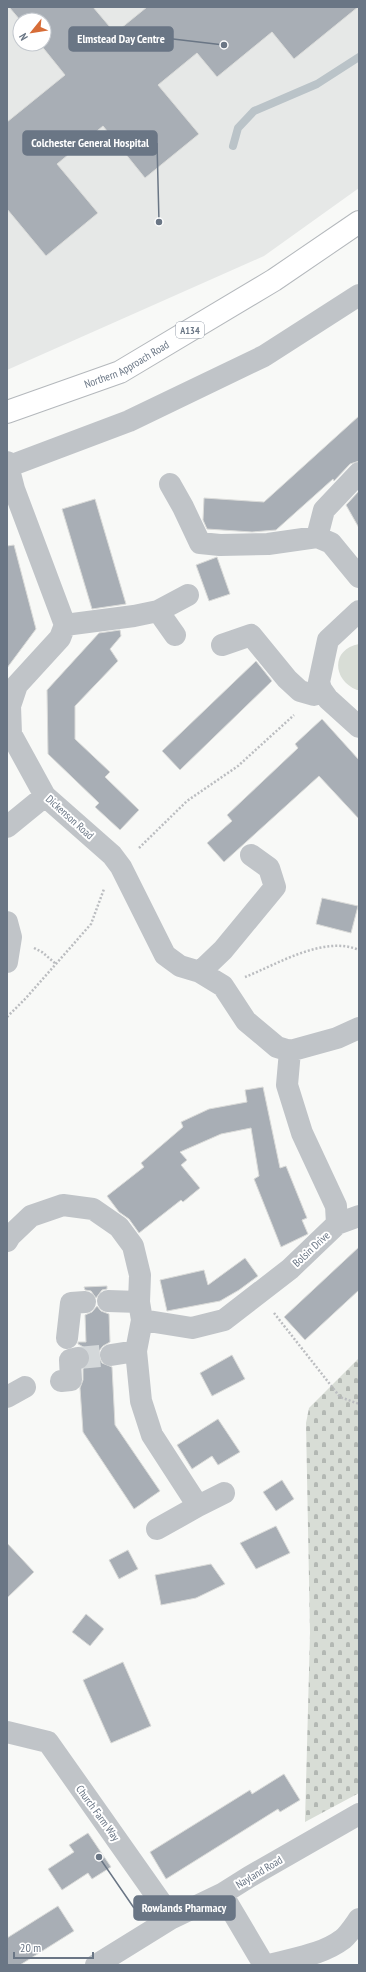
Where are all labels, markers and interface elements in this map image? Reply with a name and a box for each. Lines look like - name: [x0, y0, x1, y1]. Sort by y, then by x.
- north arrow: [12, 12, 52, 52]
- callout: Elmstead Day Centre: [69, 27, 173, 51]
- text: N: [16, 31, 31, 43]
- text: Elmstead Day Centre: [77, 31, 165, 46]
- callout: Colchester General Hospital: [23, 131, 157, 155]
- text: Colchester General Hospital: [31, 135, 149, 150]
- road number: A134: [176, 322, 204, 338]
- street label: Northern Approach Road: [82, 337, 172, 391]
- street label: Dickenson Road: [43, 792, 97, 842]
- street label: Bolsin Drive: [289, 1228, 333, 1270]
- street label: Church Farm Way: [73, 1782, 123, 1844]
- street label: Nayland Road: [233, 1852, 285, 1891]
- callout: Rowlands Pharmacy: [134, 1896, 235, 1920]
- text: Rowlands Pharmacy: [142, 1900, 226, 1915]
- scale bar: [14, 1934, 93, 1960]
- text: 20 m: [20, 1940, 41, 1955]

